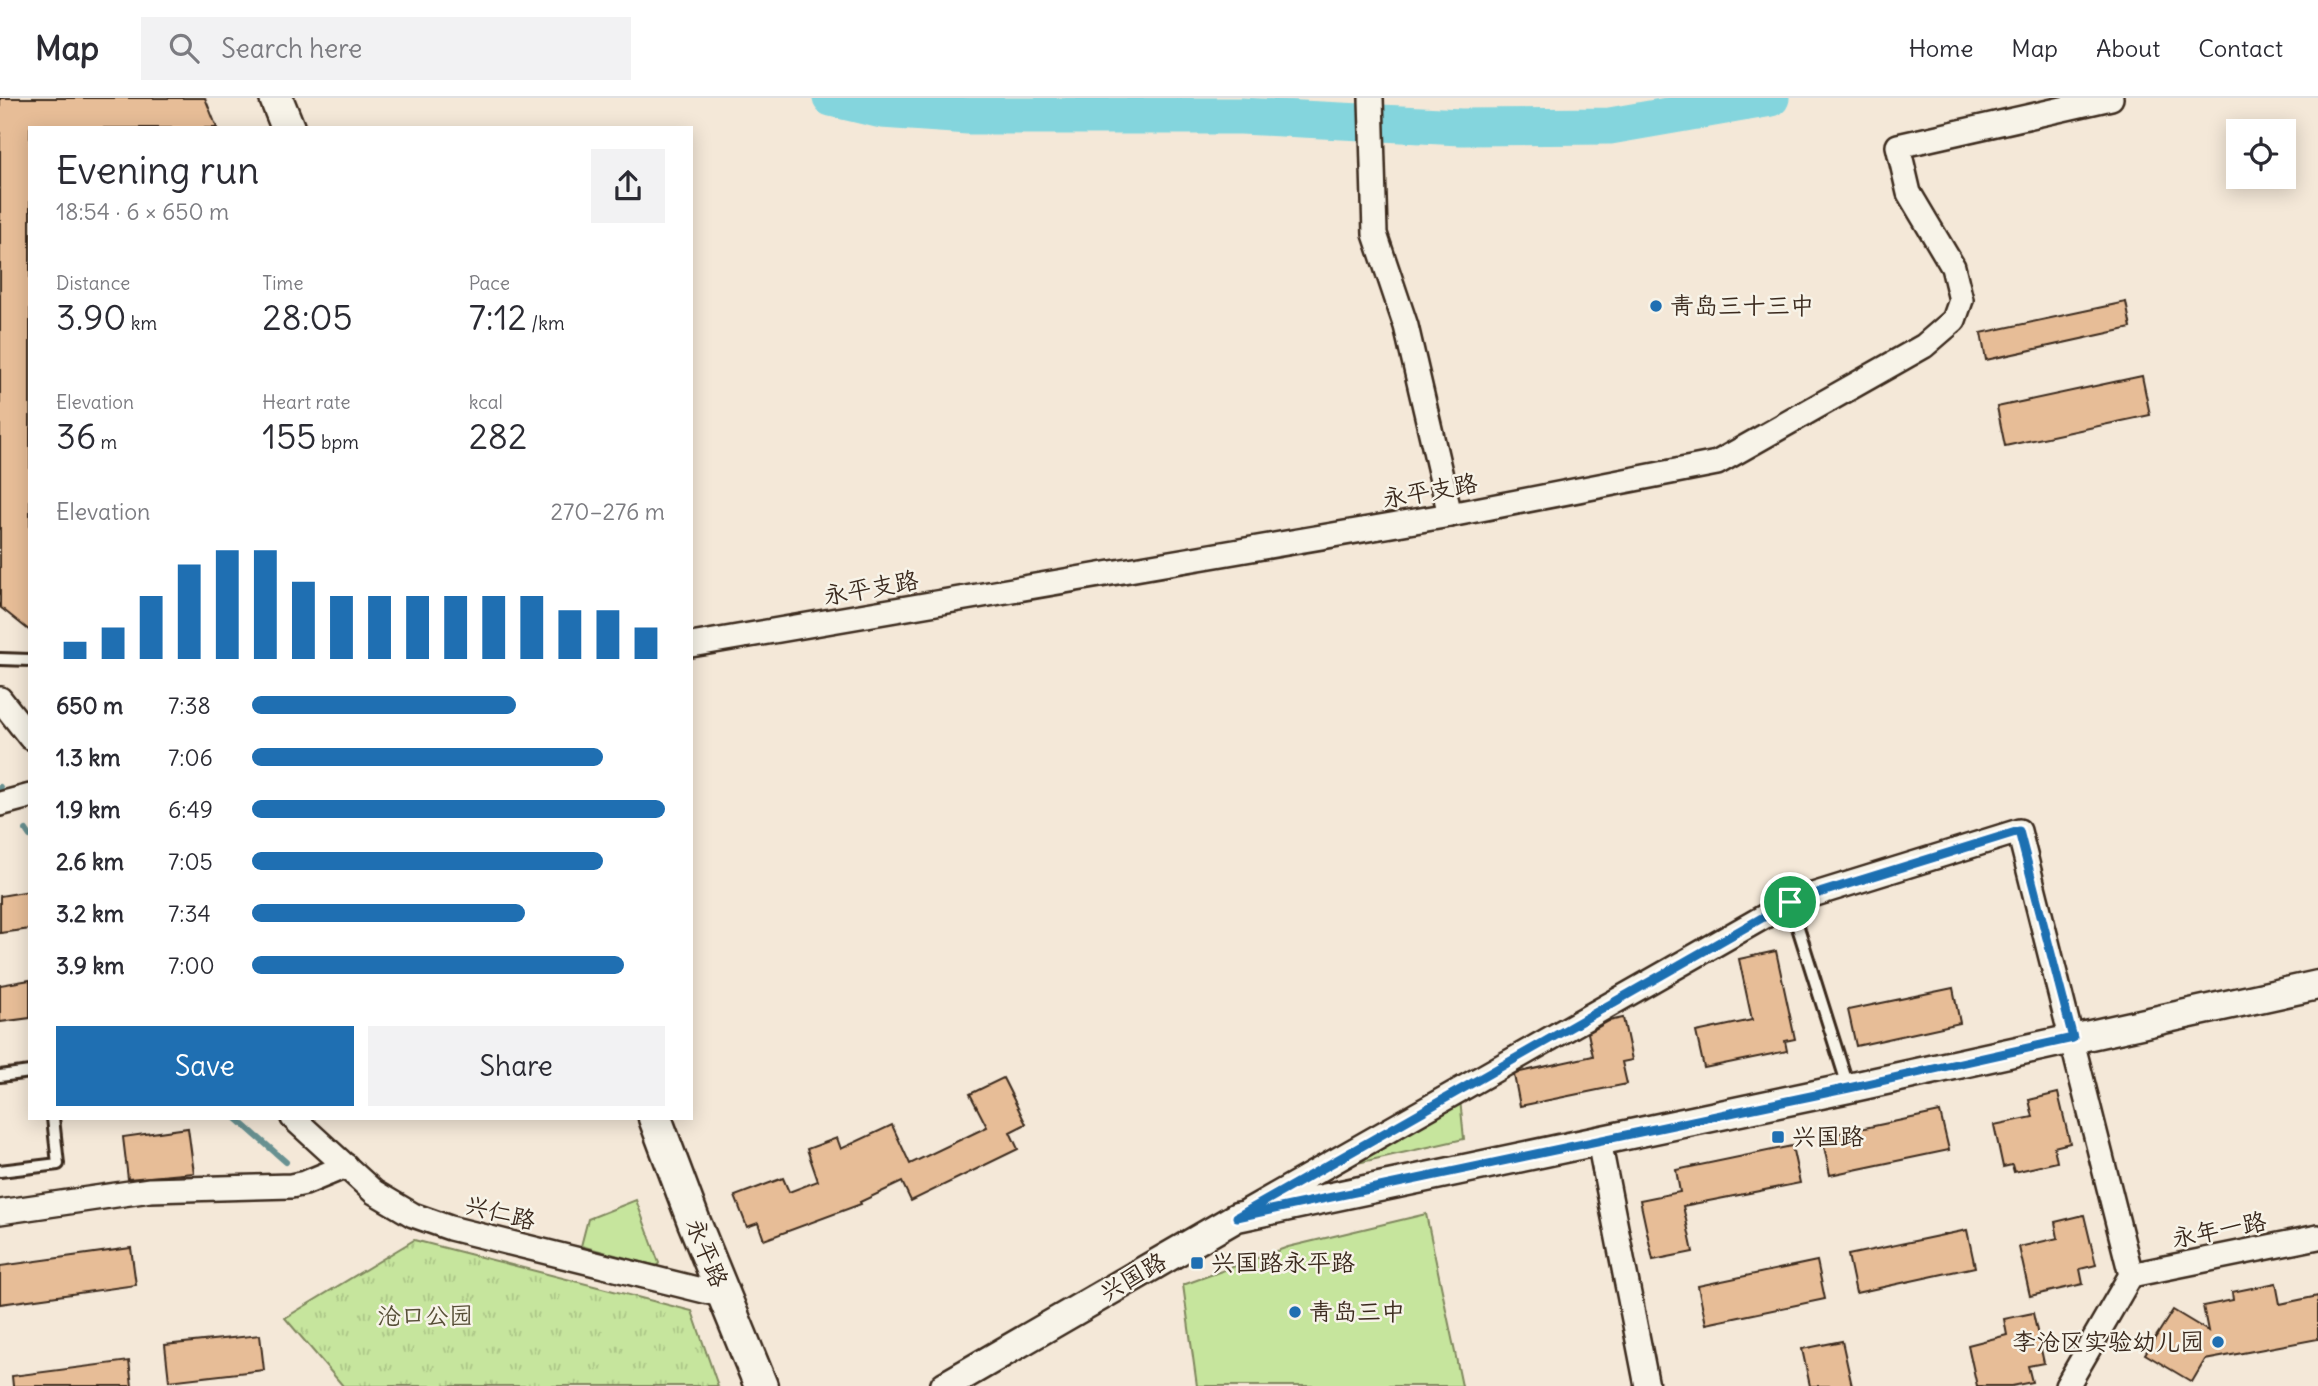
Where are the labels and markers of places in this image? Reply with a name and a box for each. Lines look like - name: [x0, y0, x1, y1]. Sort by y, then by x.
- place label: 青岛三十三中: [1670, 290, 1814, 320]
- marker: 青岛三十三中: [1648, 298, 1664, 314]
- pin: [1760, 872, 1820, 932]
- place label: 兴国路: [1792, 1121, 1864, 1151]
- marker: 兴国路: [1770, 1129, 1786, 1145]
- place label: 兴国路永平路: [1211, 1247, 1355, 1277]
- marker: 兴国路永平路: [1189, 1255, 1205, 1271]
- place label: 青岛三中: [1309, 1296, 1405, 1326]
- marker: 青岛三中: [1287, 1304, 1303, 1320]
- place label: 李沧区实验幼儿园: [2012, 1326, 2204, 1356]
- marker: 李沧区实验幼儿园: [2210, 1334, 2226, 1350]

